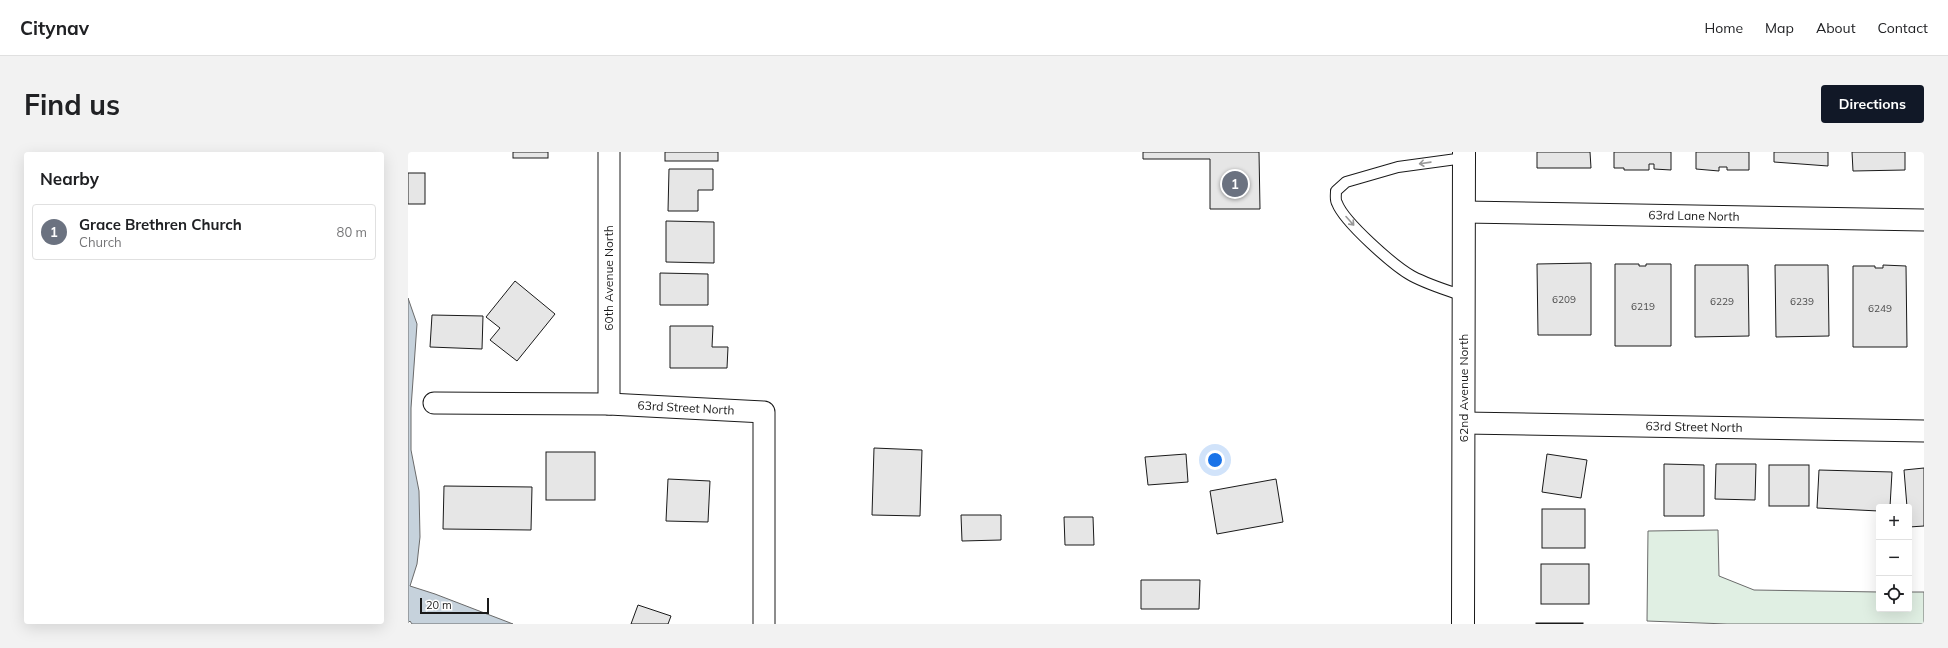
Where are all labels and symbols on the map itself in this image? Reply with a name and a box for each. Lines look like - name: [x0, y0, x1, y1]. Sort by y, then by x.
- one-way arrow: [1419, 159, 1432, 167]
- pin: 1: [1222, 169, 1248, 199]
- street label: 63rd Lane North: [1648, 207, 1740, 224]
- one-way arrow: [1345, 216, 1355, 226]
- street label: 60th Avenue North: [601, 225, 616, 331]
- house number: 6209: [1552, 293, 1576, 306]
- house number: 6229: [1710, 295, 1734, 308]
- house number: 6239: [1790, 295, 1814, 308]
- house number: 6219: [1631, 300, 1655, 313]
- house number: 6249: [1868, 302, 1892, 315]
- street label: 62nd Avenue North: [1456, 334, 1471, 442]
- street label: 63rd Street North: [637, 397, 735, 418]
- street label: 63rd Street North: [1645, 418, 1743, 435]
- your location: [1205, 450, 1225, 470]
- scale bar: [420, 596, 489, 615]

